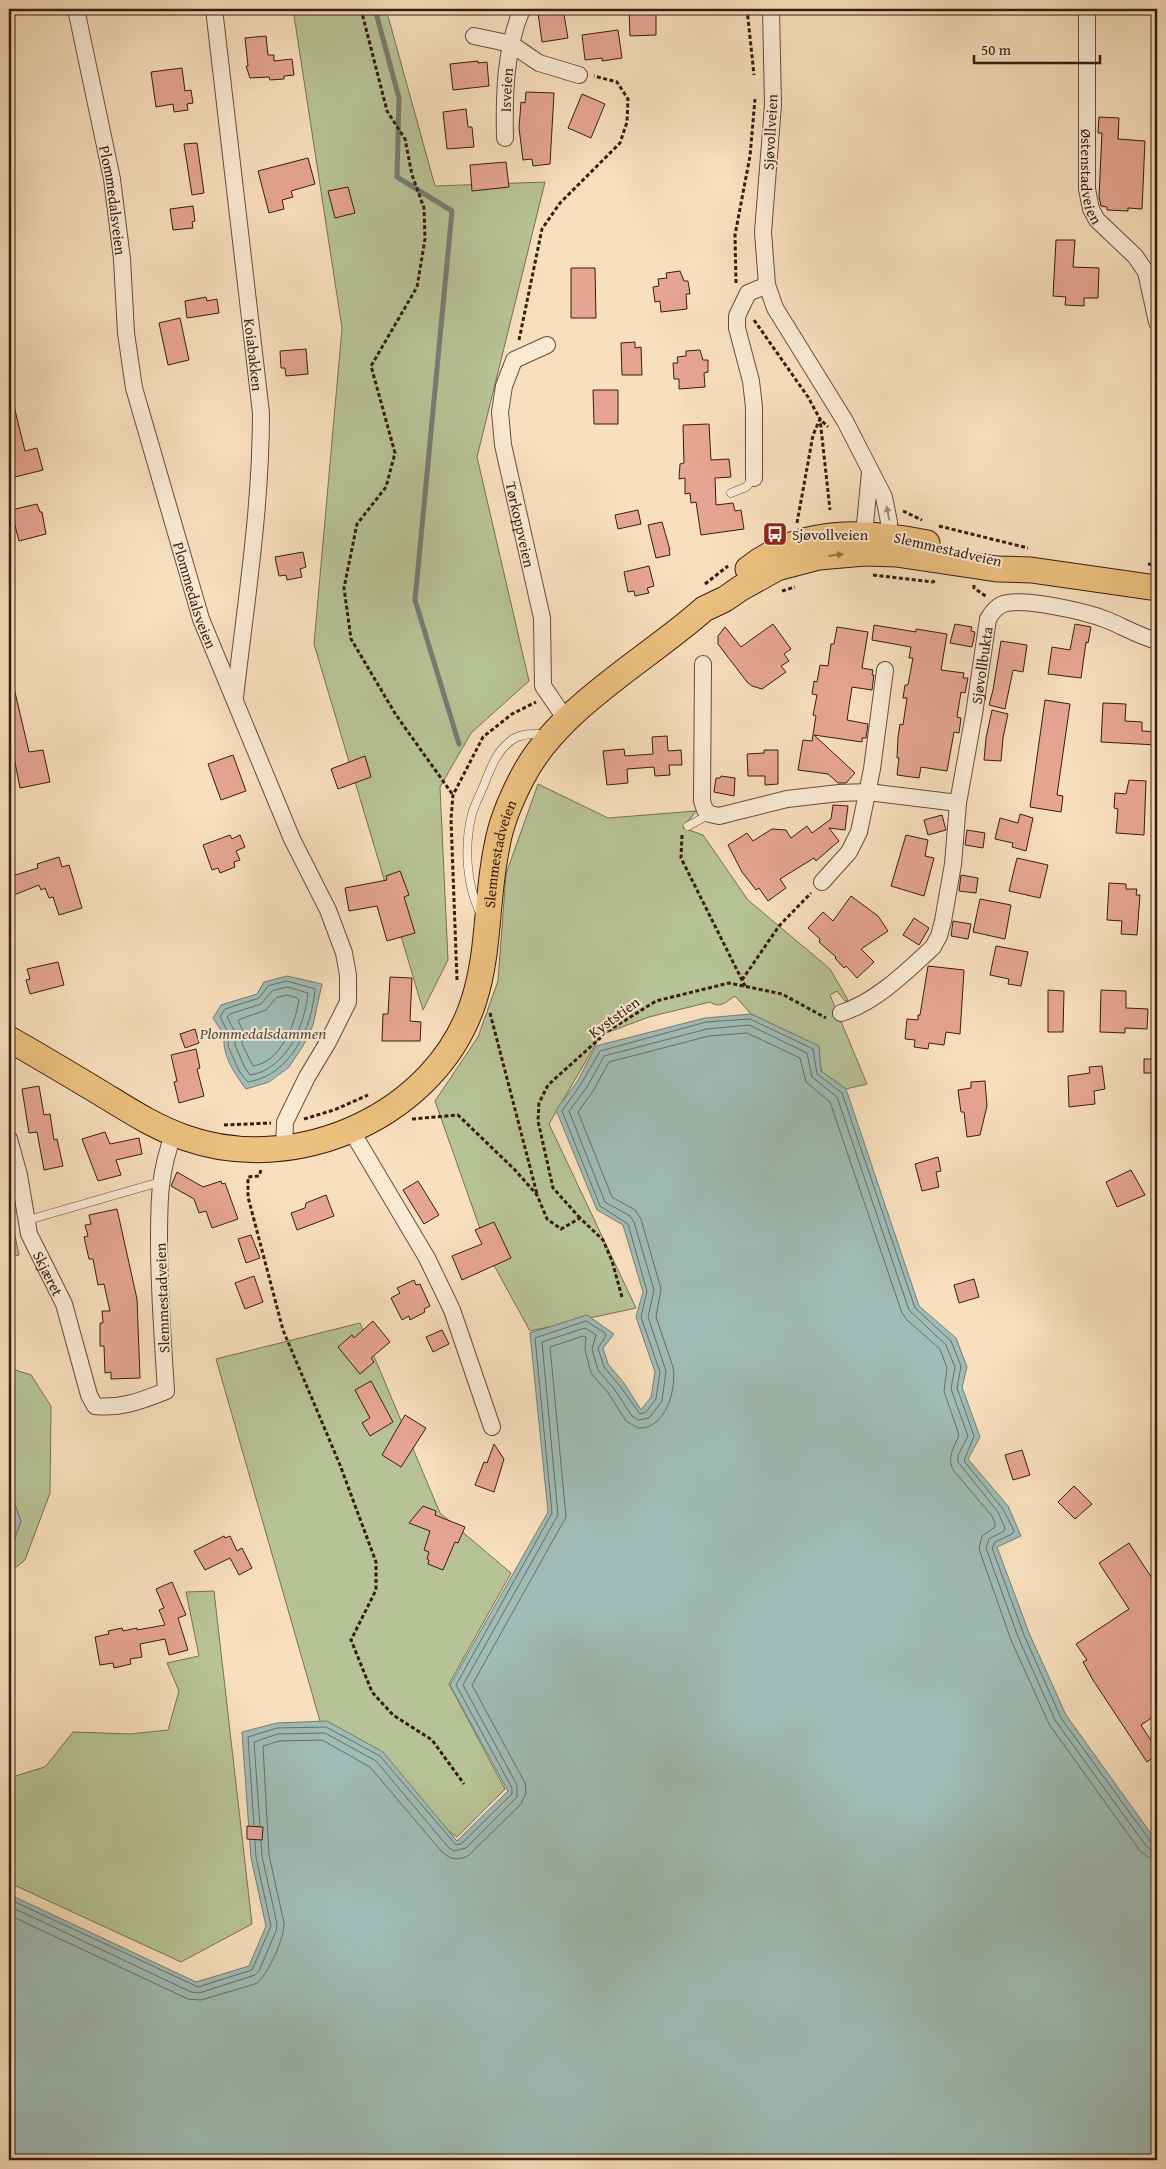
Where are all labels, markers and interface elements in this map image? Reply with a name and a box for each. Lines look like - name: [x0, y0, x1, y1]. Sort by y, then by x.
- scale bar: [974, 32, 1100, 64]
- text: 50 m: [981, 39, 1012, 60]
- street label: Isveien: [494, 66, 518, 112]
- street label: Sjøvollveien: [758, 93, 783, 171]
- street label: Østenstadveien: [1077, 129, 1108, 228]
- street label: Plommedalsveien: [95, 143, 132, 257]
- street label: Koiabakken: [240, 317, 269, 393]
- street label: Tørkoppveien: [501, 480, 541, 570]
- one-way arrow: [883, 504, 891, 520]
- bus stop icon: Sjøvollveien: [762, 521, 788, 547]
- place label: Sjøvollveien: [792, 524, 869, 545]
- street label: Slemmestadveien: [892, 526, 1005, 572]
- street label: Plommedalsveien: [169, 539, 223, 652]
- one-way arrow: [829, 551, 845, 559]
- street label: Sjøvollbukta: [965, 625, 997, 705]
- street label: Slemmestadveien: [478, 796, 521, 909]
- street label: Kyststien: [584, 991, 644, 1043]
- water label: Plommedalsdammen: [199, 1021, 326, 1045]
- street label: Slemmestadveien: [150, 1242, 174, 1353]
- street label: Skjæret: [28, 1247, 69, 1300]

